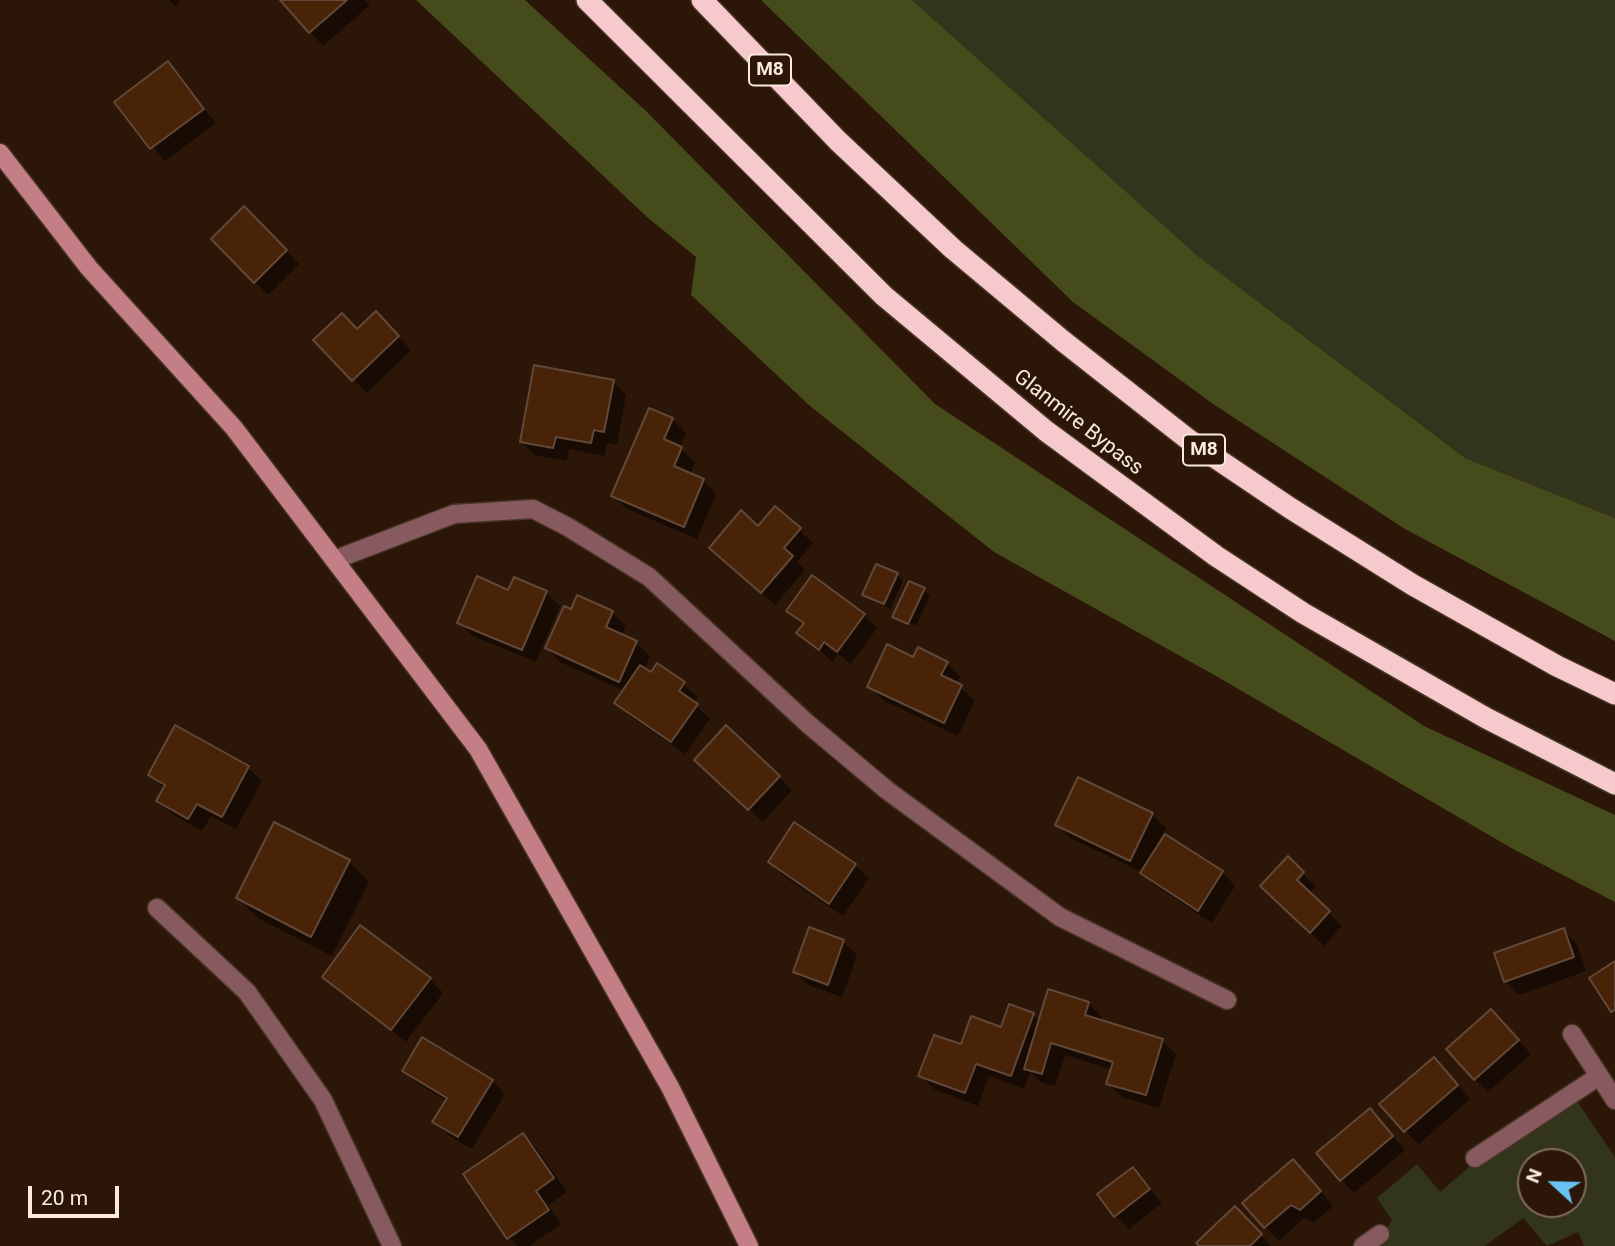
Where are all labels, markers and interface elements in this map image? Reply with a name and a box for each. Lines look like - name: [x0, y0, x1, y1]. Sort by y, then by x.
- road number: M8: [749, 54, 791, 86]
- street label: Glanmire Bypass: [1008, 365, 1148, 481]
- road number: M8: [1183, 435, 1225, 466]
- north arrow: [1517, 1148, 1587, 1218]
- text: N: [1521, 1165, 1547, 1186]
- scale bar: [32, 1172, 122, 1216]
- text: 20 m: [41, 1186, 88, 1210]

